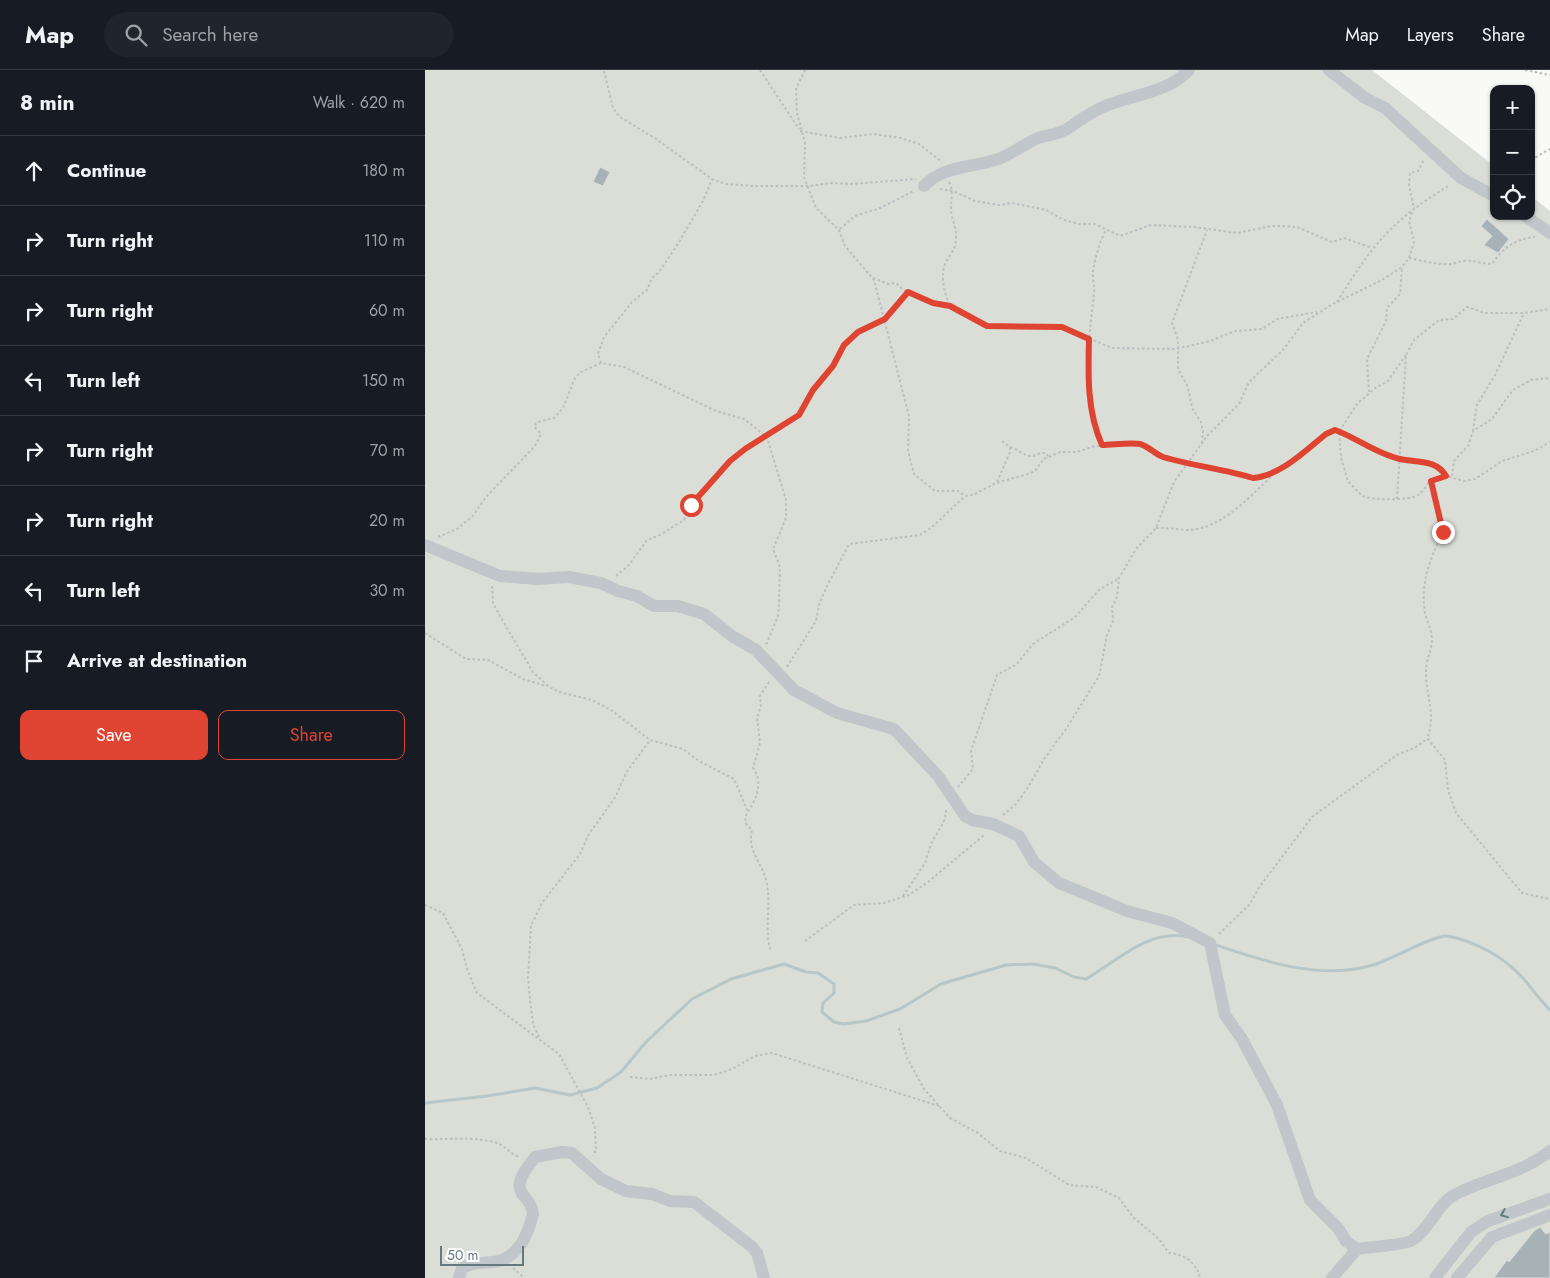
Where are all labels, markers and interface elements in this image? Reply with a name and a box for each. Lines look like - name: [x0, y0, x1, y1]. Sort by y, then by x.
- search box: [104, 12, 454, 57]
- text: Map: [25, 17, 74, 52]
- icon: search: [122, 21, 150, 49]
- text: Search here: [162, 21, 258, 48]
- text: Map: [1345, 22, 1379, 48]
- text: Layers: [1407, 22, 1454, 48]
- text: Share: [1482, 22, 1525, 48]
- map controls: [1490, 85, 1535, 220]
- button: +: [1490, 85, 1535, 130]
- text: 8 min: [20, 88, 75, 118]
- text: Walk · 620 m: [313, 91, 405, 114]
- button: −: [1490, 130, 1535, 175]
- icon: ahead: [20, 157, 48, 185]
- text: Continue: [67, 157, 146, 184]
- text: 180 m: [362, 159, 405, 182]
- button: locate: [1490, 175, 1535, 220]
- icon: right: [20, 227, 48, 255]
- text: Turn right: [67, 227, 153, 254]
- text: 110 m: [364, 229, 405, 252]
- icon: right: [20, 297, 48, 325]
- text: Turn right: [67, 297, 153, 324]
- text: 60 m: [369, 299, 405, 322]
- icon: left: [20, 367, 48, 395]
- text: Turn left: [67, 367, 140, 394]
- text: 150 m: [362, 369, 405, 392]
- icon: right: [20, 437, 48, 465]
- text: Turn right: [67, 437, 153, 464]
- text: 70 m: [370, 439, 405, 462]
- route start: [680, 494, 703, 517]
- icon: right: [20, 507, 48, 535]
- text: Turn right: [67, 507, 153, 534]
- text: 20 m: [369, 509, 405, 532]
- route end: [1432, 521, 1455, 544]
- icon: left: [20, 577, 48, 605]
- text: Turn left: [67, 577, 140, 604]
- text: 30 m: [369, 579, 405, 602]
- icon: arrive: [20, 647, 48, 675]
- text: Arrive at destination: [67, 647, 247, 674]
- button: Save: [20, 710, 208, 760]
- button: Share: [218, 710, 405, 760]
- one-way arrow: [1500, 1208, 1509, 1218]
- scale bar: [440, 1243, 524, 1266]
- text: 50 m: [447, 1245, 478, 1265]

